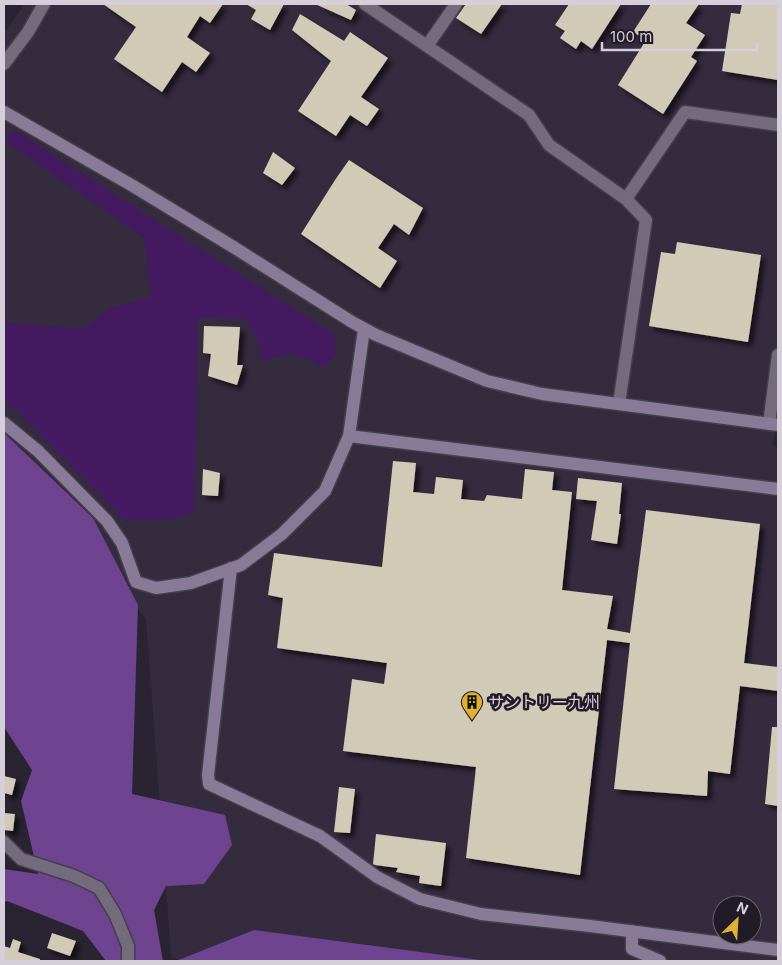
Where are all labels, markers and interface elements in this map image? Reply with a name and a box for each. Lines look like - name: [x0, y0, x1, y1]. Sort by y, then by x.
- scale bar: [602, 20, 757, 52]
- text: 100 m: [610, 27, 652, 46]
- building icon: サントリー九州: [460, 690, 484, 721]
- place label: サントリー九州: [488, 692, 600, 712]
- north arrow: [712, 895, 762, 945]
- text: N: [734, 898, 751, 918]

